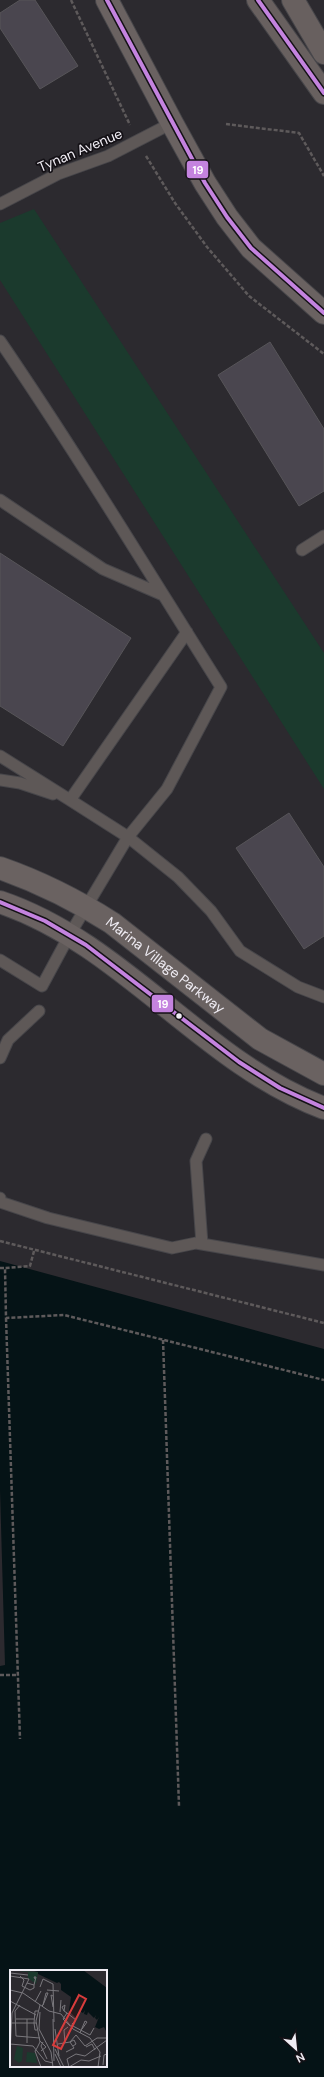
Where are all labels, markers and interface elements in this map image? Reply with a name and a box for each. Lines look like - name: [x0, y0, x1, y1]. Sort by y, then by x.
- street label: Tynan Avenue: [35, 124, 125, 176]
- line badge: 19: [186, 160, 209, 179]
- text: 19: [193, 163, 204, 177]
- street label: Marina Village Parkway: [102, 913, 229, 1017]
- line badge: 19: [151, 994, 174, 1013]
- text: 19: [158, 997, 169, 1011]
- unlabelled marker: [174, 1011, 184, 1021]
- inset map: [10, 1970, 107, 2067]
- north arrow: [276, 2029, 316, 2069]
- text: N: [294, 2050, 307, 2066]

